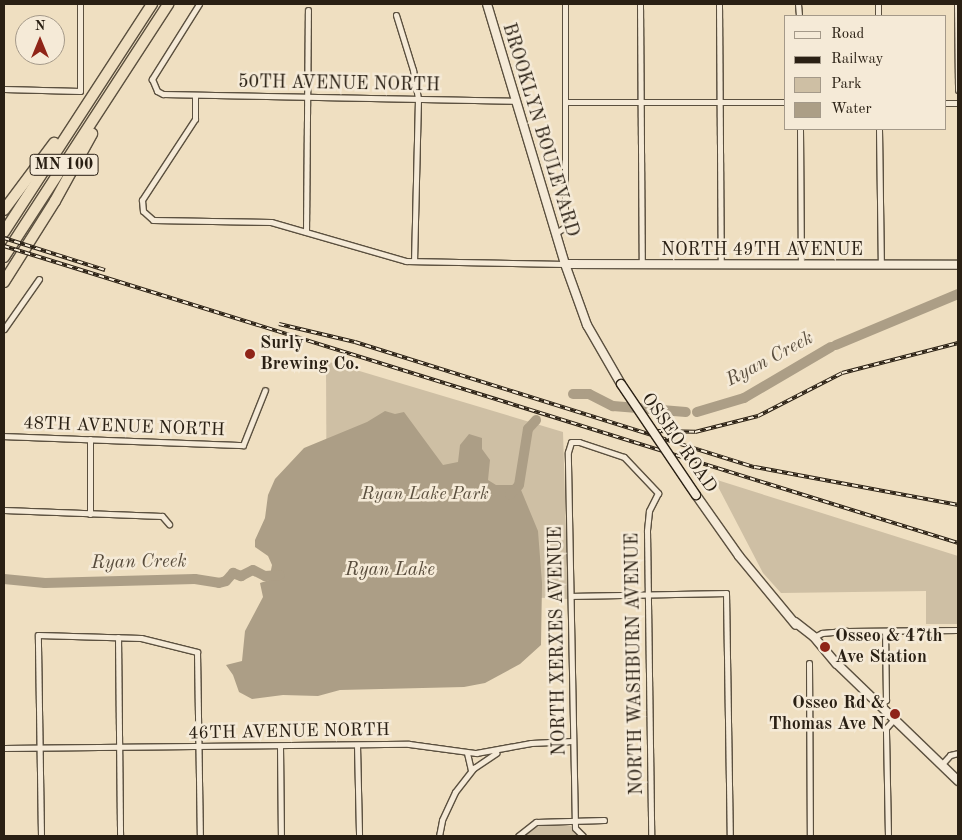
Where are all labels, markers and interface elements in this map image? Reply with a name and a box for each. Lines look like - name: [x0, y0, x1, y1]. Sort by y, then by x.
- north arrow: [15, 15, 65, 65]
- legend: [784, 15, 947, 130]
- text: N: [35, 19, 45, 33]
- street label: BROOKLYN BOULEVARD: [497, 21, 583, 239]
- text: Road: [831, 27, 864, 42]
- text: Railway: [831, 52, 884, 67]
- street label: 50TH AVENUE NORTH: [238, 71, 440, 97]
- text: Park: [831, 77, 862, 92]
- text: Water: [831, 102, 872, 117]
- road number: MN 100: [29, 152, 99, 178]
- street label: NORTH 49TH AVENUE: [661, 239, 863, 261]
- water label: Ryan Creek: [722, 328, 818, 392]
- place label: Surly Brewing Co.: [260, 333, 359, 376]
- marker: Surly Brewing Co.: [244, 348, 256, 360]
- street label: OSSEO ROAD: [637, 389, 721, 497]
- street label: 48TH AVENUE NORTH: [23, 413, 225, 441]
- park label: Ryan Lake Park: [361, 483, 489, 505]
- street label: NORTH XERXES AVENUE: [545, 526, 571, 756]
- street label: NORTH WASHBURN AVENUE: [622, 533, 648, 795]
- water label: Ryan Creek: [91, 551, 187, 575]
- water label: Ryan Lake: [345, 560, 435, 582]
- place label: Osseo & 47th Ave Station: [835, 626, 943, 669]
- marker: Osseo & 47th Ave Station: [819, 641, 831, 653]
- place label: Osseo Rd & Thomas Ave N: [769, 693, 885, 736]
- marker: Osseo Rd & Thomas Ave N: [889, 708, 901, 720]
- street label: 46TH AVENUE NORTH: [188, 719, 390, 745]

